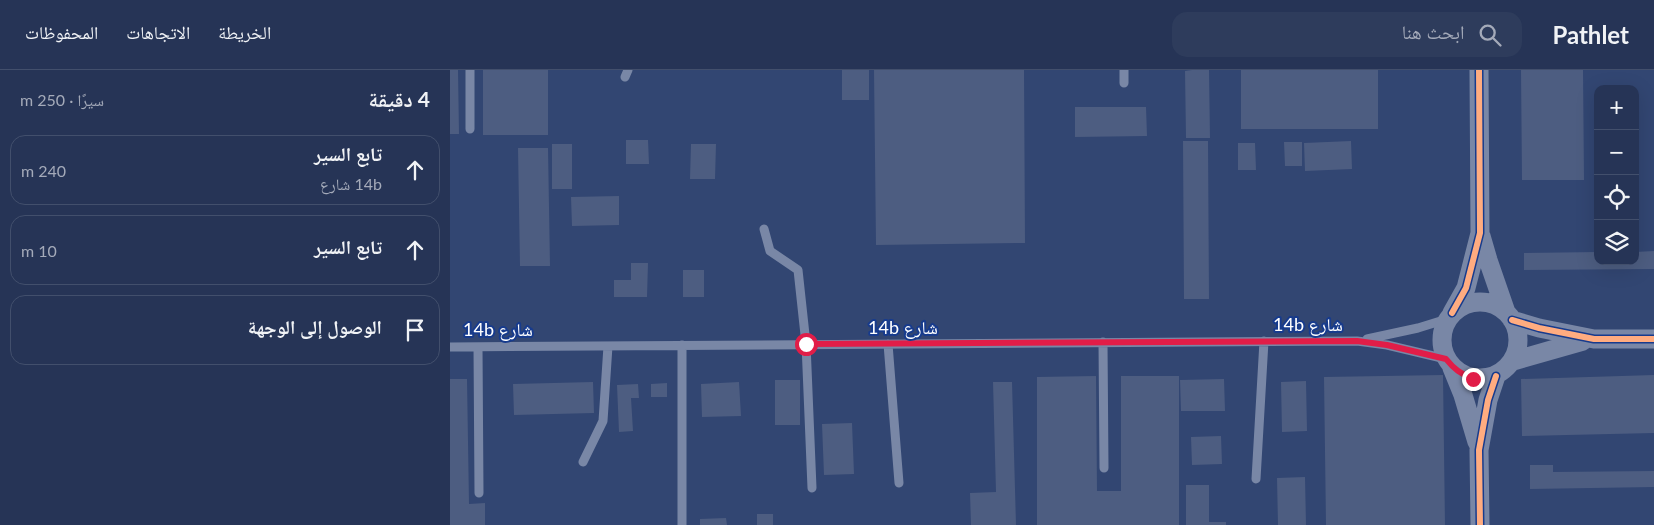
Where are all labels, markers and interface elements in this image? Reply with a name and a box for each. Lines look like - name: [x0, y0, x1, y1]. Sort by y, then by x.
- search box: [1172, 12, 1522, 57]
- text: ابحث هنا: [1402, 20, 1464, 43]
- text: Pathlet: [1552, 20, 1629, 49]
- text: المحفوظات: [25, 21, 98, 43]
- text: الاتجاهات: [126, 21, 190, 43]
- text: الخريطة: [218, 21, 271, 43]
- icon: search: [1476, 21, 1504, 49]
- map controls: [1594, 85, 1639, 265]
- button: +: [1594, 85, 1639, 130]
- text: 4 دقيقة: [369, 86, 430, 111]
- text: سيرًا · 250 m: [20, 90, 104, 109]
- button: −: [1594, 130, 1639, 175]
- text: تابع السير: [314, 142, 382, 165]
- icon: ahead: [401, 156, 429, 184]
- text: 240 m: [21, 161, 66, 180]
- text: 14b شارع: [320, 174, 382, 193]
- button: locate: [1594, 175, 1639, 220]
- button: layers: [1594, 220, 1639, 265]
- text: تابع السير: [314, 235, 382, 258]
- icon: ahead: [401, 236, 429, 264]
- text: 10 m: [21, 241, 57, 260]
- street label: 14b شارع: [1273, 313, 1343, 336]
- text: الوصول إلى الوجهة: [248, 315, 382, 338]
- icon: arrive: [401, 316, 429, 344]
- street label: 14b شارع: [868, 316, 938, 339]
- street label: 14b شارع: [463, 318, 533, 341]
- route start: [795, 333, 818, 356]
- route end: [1462, 368, 1485, 391]

